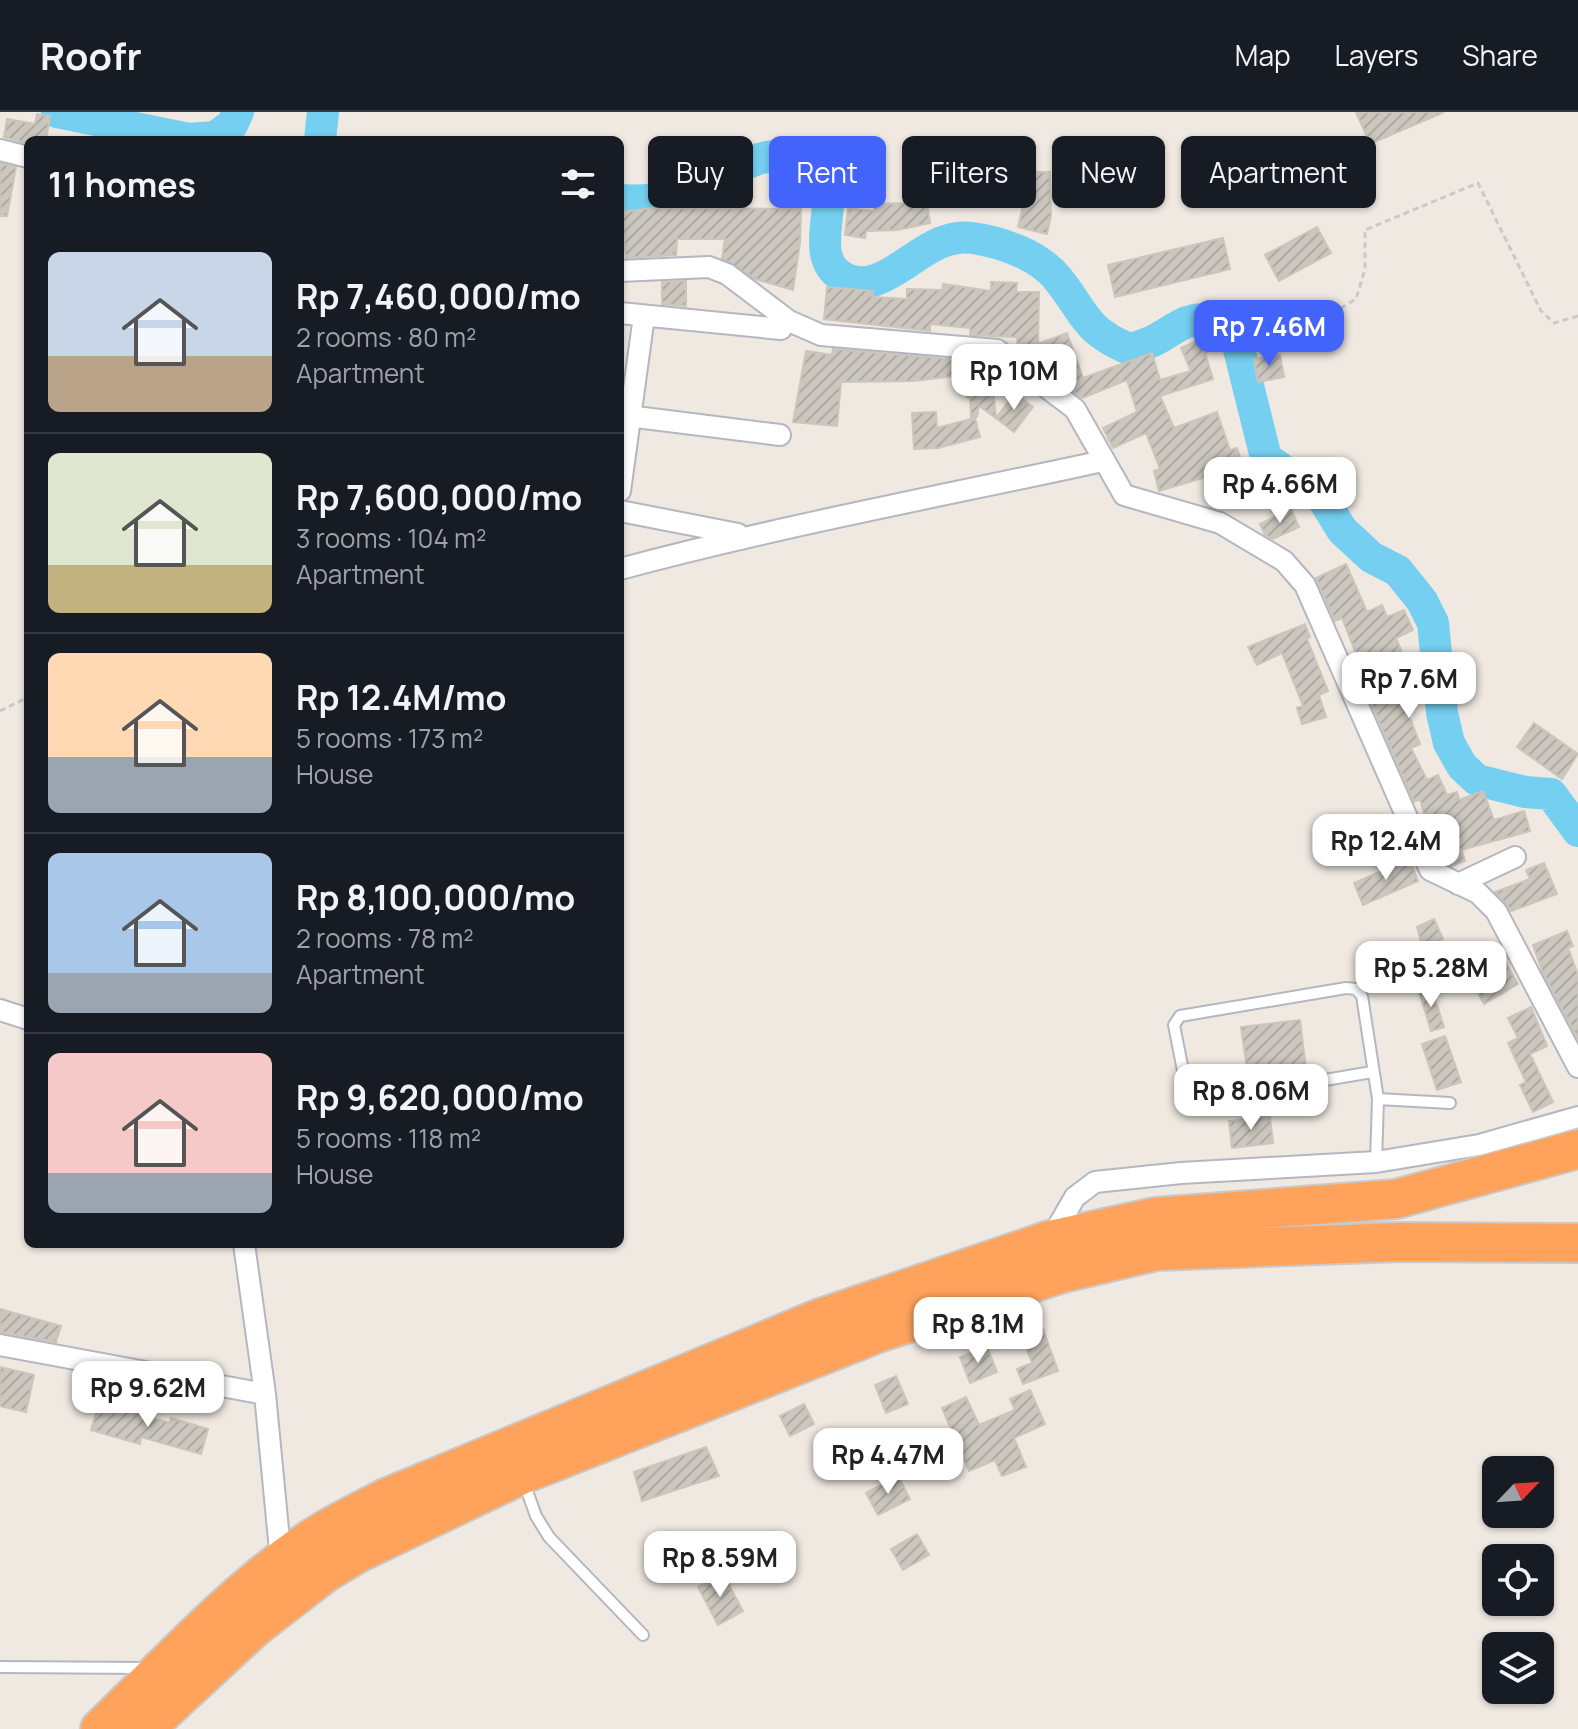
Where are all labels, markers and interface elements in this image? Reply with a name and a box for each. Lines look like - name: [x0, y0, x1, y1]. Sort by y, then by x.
- text: Roofr: [40, 29, 142, 81]
- text: Map: [1235, 36, 1291, 74]
- text: Layers: [1335, 36, 1418, 74]
- text: Share: [1462, 36, 1538, 74]
- chip: Buy: [648, 136, 753, 208]
- chip: Rent: [769, 136, 886, 208]
- chip: Filters: [902, 136, 1036, 208]
- chip: New: [1052, 136, 1165, 208]
- chip: Apartment: [1181, 136, 1376, 208]
- text: 11 homes: [48, 161, 196, 207]
- icon: filters: [556, 162, 600, 206]
- text: Rp 7,460,000/mo: [296, 273, 581, 319]
- icon: home: [112, 284, 208, 380]
- pin: Rp 7.46M: [1186, 300, 1352, 368]
- text: Rp 7.46M: [1212, 308, 1326, 344]
- text: 2 rooms · 80 m²: [296, 319, 476, 355]
- pin: Rp 10M: [949, 344, 1079, 412]
- text: Rp 10M: [969, 352, 1059, 388]
- text: Apartment: [296, 355, 425, 391]
- pin: Rp 4.66M: [1197, 457, 1363, 525]
- text: Rp 4.66M: [1222, 465, 1338, 501]
- text: Rp 7,600,000/mo: [296, 474, 582, 520]
- icon: home: [112, 485, 208, 581]
- text: 3 rooms · 104 m²: [296, 520, 486, 556]
- text: Apartment: [296, 556, 425, 592]
- pin: Rp 7.6M: [1335, 652, 1483, 720]
- text: Rp 7.6M: [1360, 660, 1458, 696]
- text: Rp 12.4M/mo: [296, 674, 506, 720]
- icon: home: [112, 685, 208, 781]
- text: 5 rooms · 173 m²: [296, 720, 483, 756]
- text: House: [296, 756, 373, 792]
- pin: Rp 12.4M: [1303, 814, 1469, 882]
- text: Rp 12.4M: [1330, 822, 1442, 858]
- text: Rp 8,100,000/mo: [296, 874, 575, 920]
- icon: home: [112, 885, 208, 981]
- text: 2 rooms · 78 m²: [296, 920, 474, 956]
- pin: Rp 5.28M: [1348, 941, 1514, 1009]
- text: Rp 5.28M: [1373, 949, 1489, 985]
- text: Apartment: [296, 956, 425, 992]
- pin: Rp 8.06M: [1168, 1064, 1334, 1132]
- text: Rp 8.06M: [1192, 1072, 1310, 1108]
- text: Rp 9,620,000/mo: [296, 1074, 584, 1120]
- icon: home: [112, 1085, 208, 1181]
- text: 5 rooms · 118 m²: [296, 1120, 481, 1156]
- text: House: [296, 1156, 373, 1192]
- pin: Rp 8.1M: [904, 1297, 1052, 1365]
- text: Rp 8.1M: [932, 1305, 1024, 1341]
- pin: Rp 9.62M: [65, 1361, 231, 1429]
- text: Rp 9.62M: [90, 1369, 206, 1405]
- pin: Rp 4.47M: [805, 1428, 971, 1496]
- text: Rp 4.47M: [831, 1436, 945, 1472]
- north arrow: [1482, 1456, 1554, 1528]
- map controls: [1482, 1456, 1554, 1704]
- pin: Rp 8.59M: [637, 1531, 803, 1599]
- text: Rp 8.59M: [662, 1539, 778, 1575]
- button: locate: [1482, 1544, 1554, 1616]
- button: layers: [1482, 1632, 1554, 1704]

